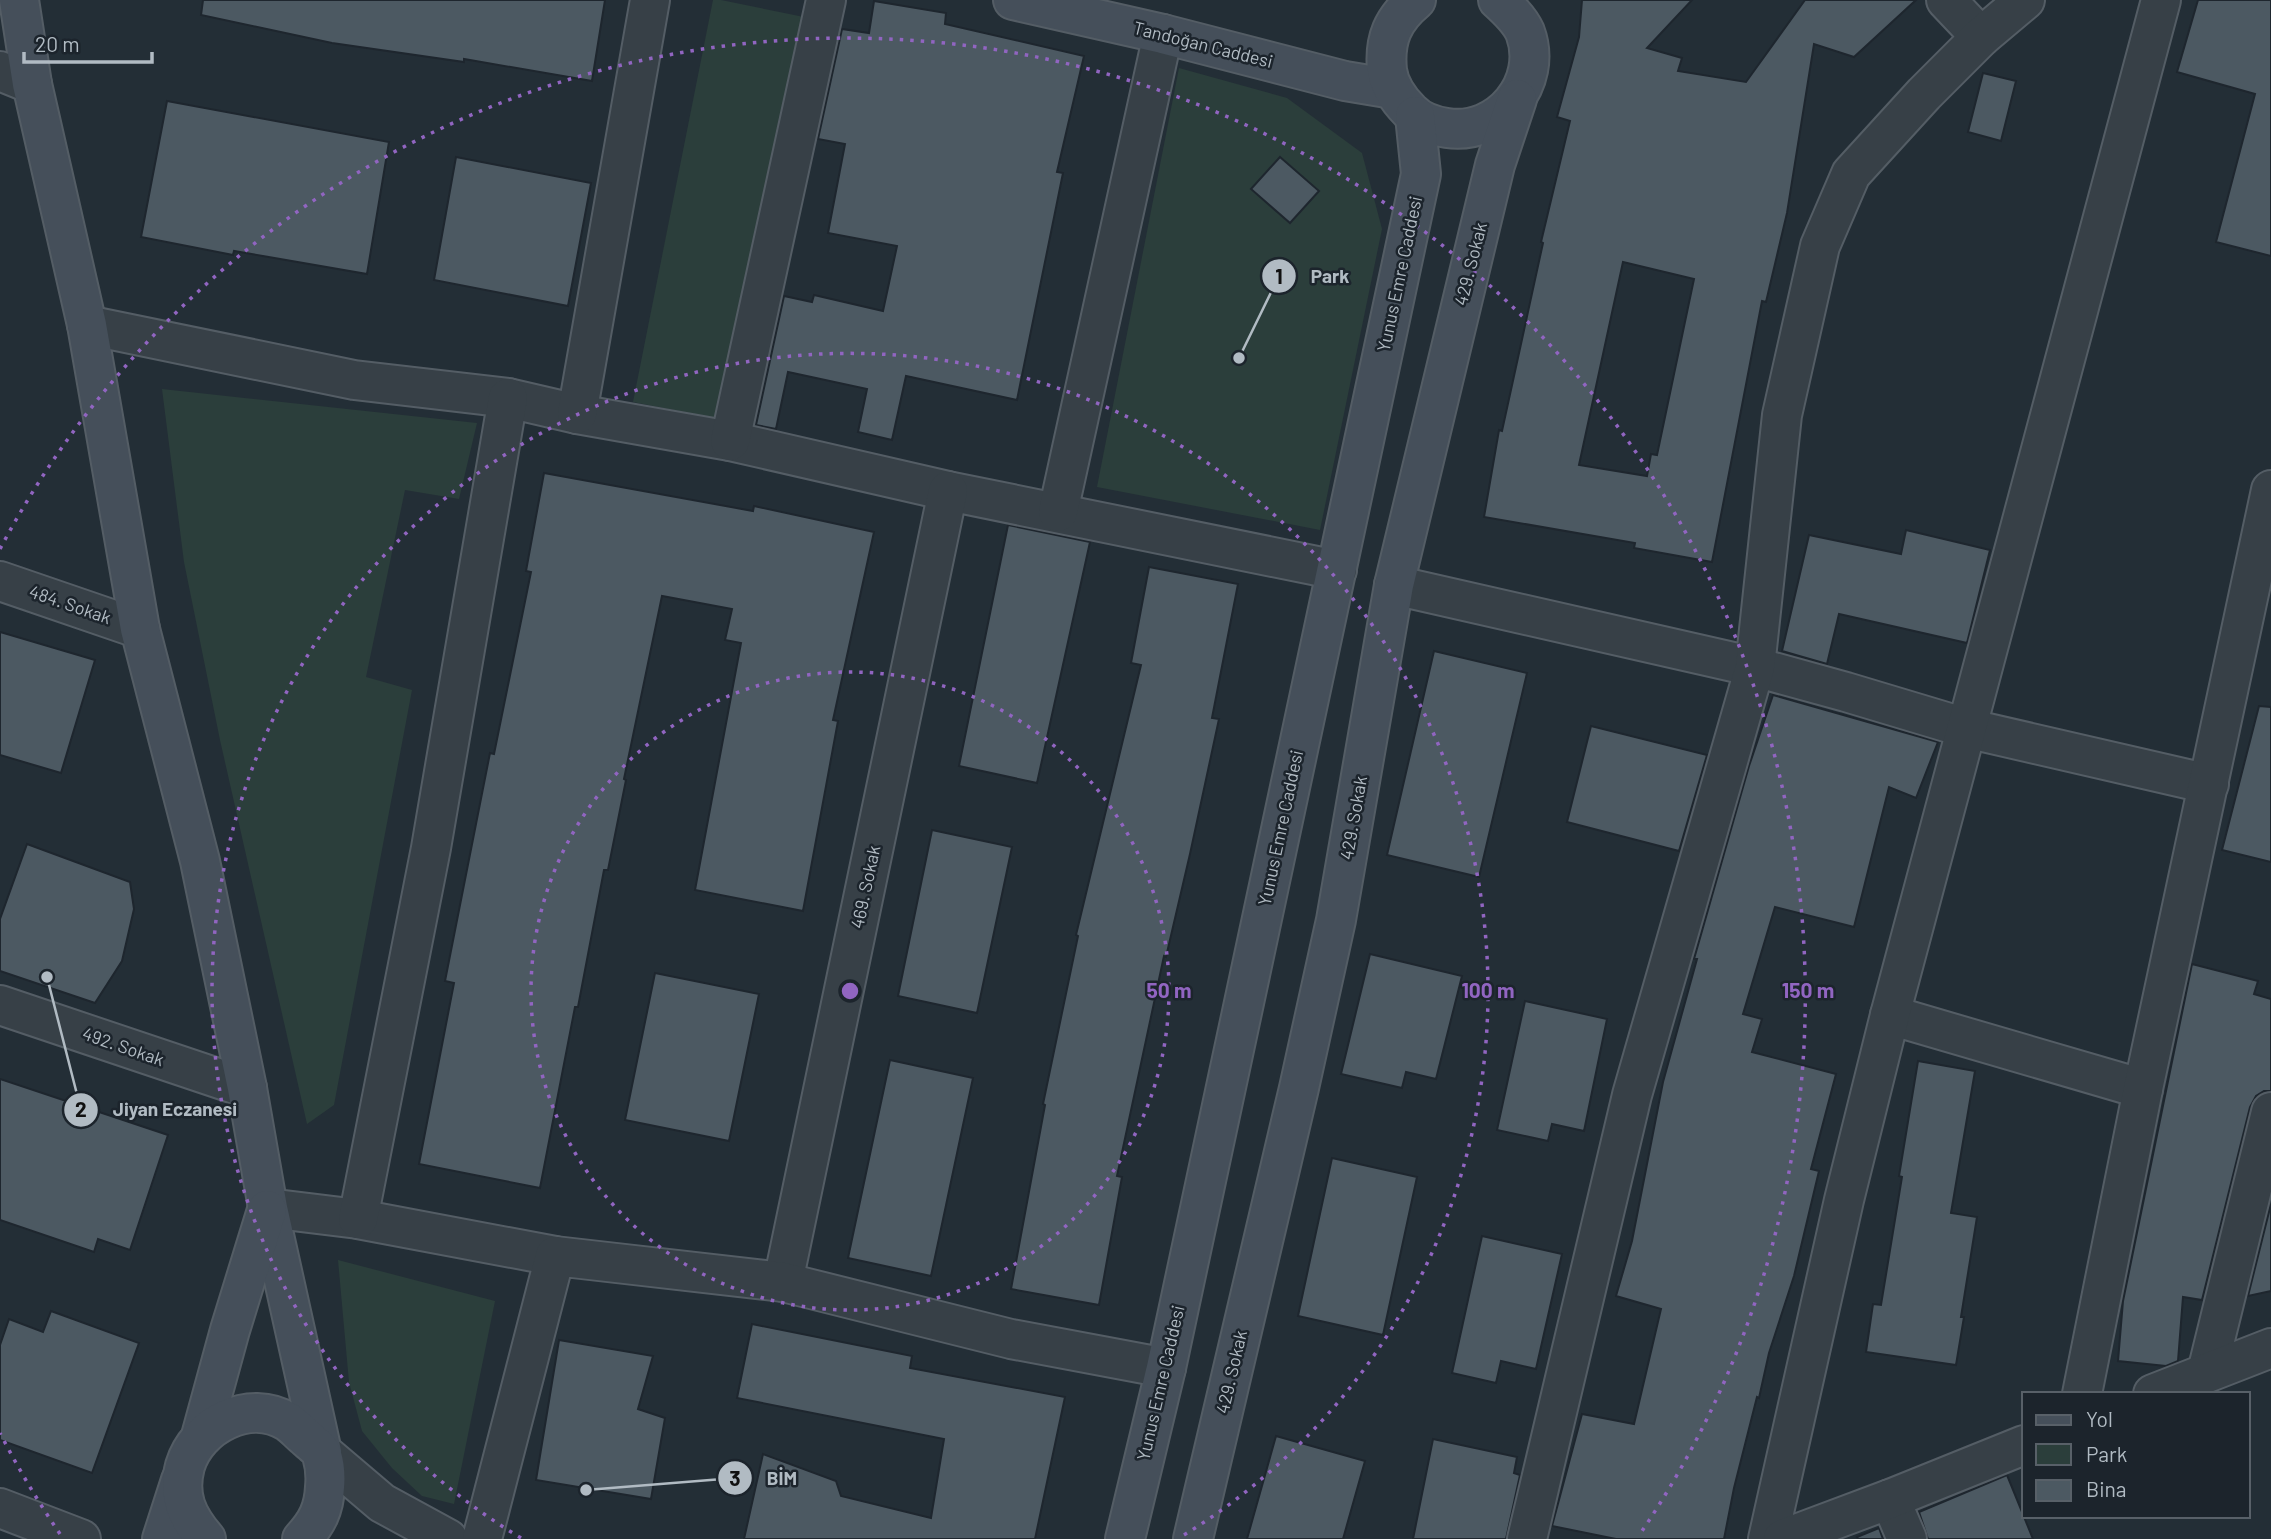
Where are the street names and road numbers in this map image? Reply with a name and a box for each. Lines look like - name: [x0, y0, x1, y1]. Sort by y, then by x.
- street label: Tandoğan Caddesi: [1131, 16, 1275, 72]
- street label: Yunus Emre Caddesi: [1372, 194, 1426, 354]
- street label: 429. Sokak: [1449, 220, 1491, 308]
- street label: 484. Sokak: [26, 580, 114, 628]
- street label: Yunus Emre Caddesi: [1253, 748, 1307, 908]
- street label: 429. Sokak: [1335, 774, 1371, 862]
- street label: 469. Sokak: [845, 843, 885, 930]
- street label: 492. Sokak: [80, 1022, 167, 1070]
- street label: Yunus Emre Caddesi: [1131, 1303, 1189, 1463]
- street label: 429. Sokak: [1211, 1328, 1251, 1416]

